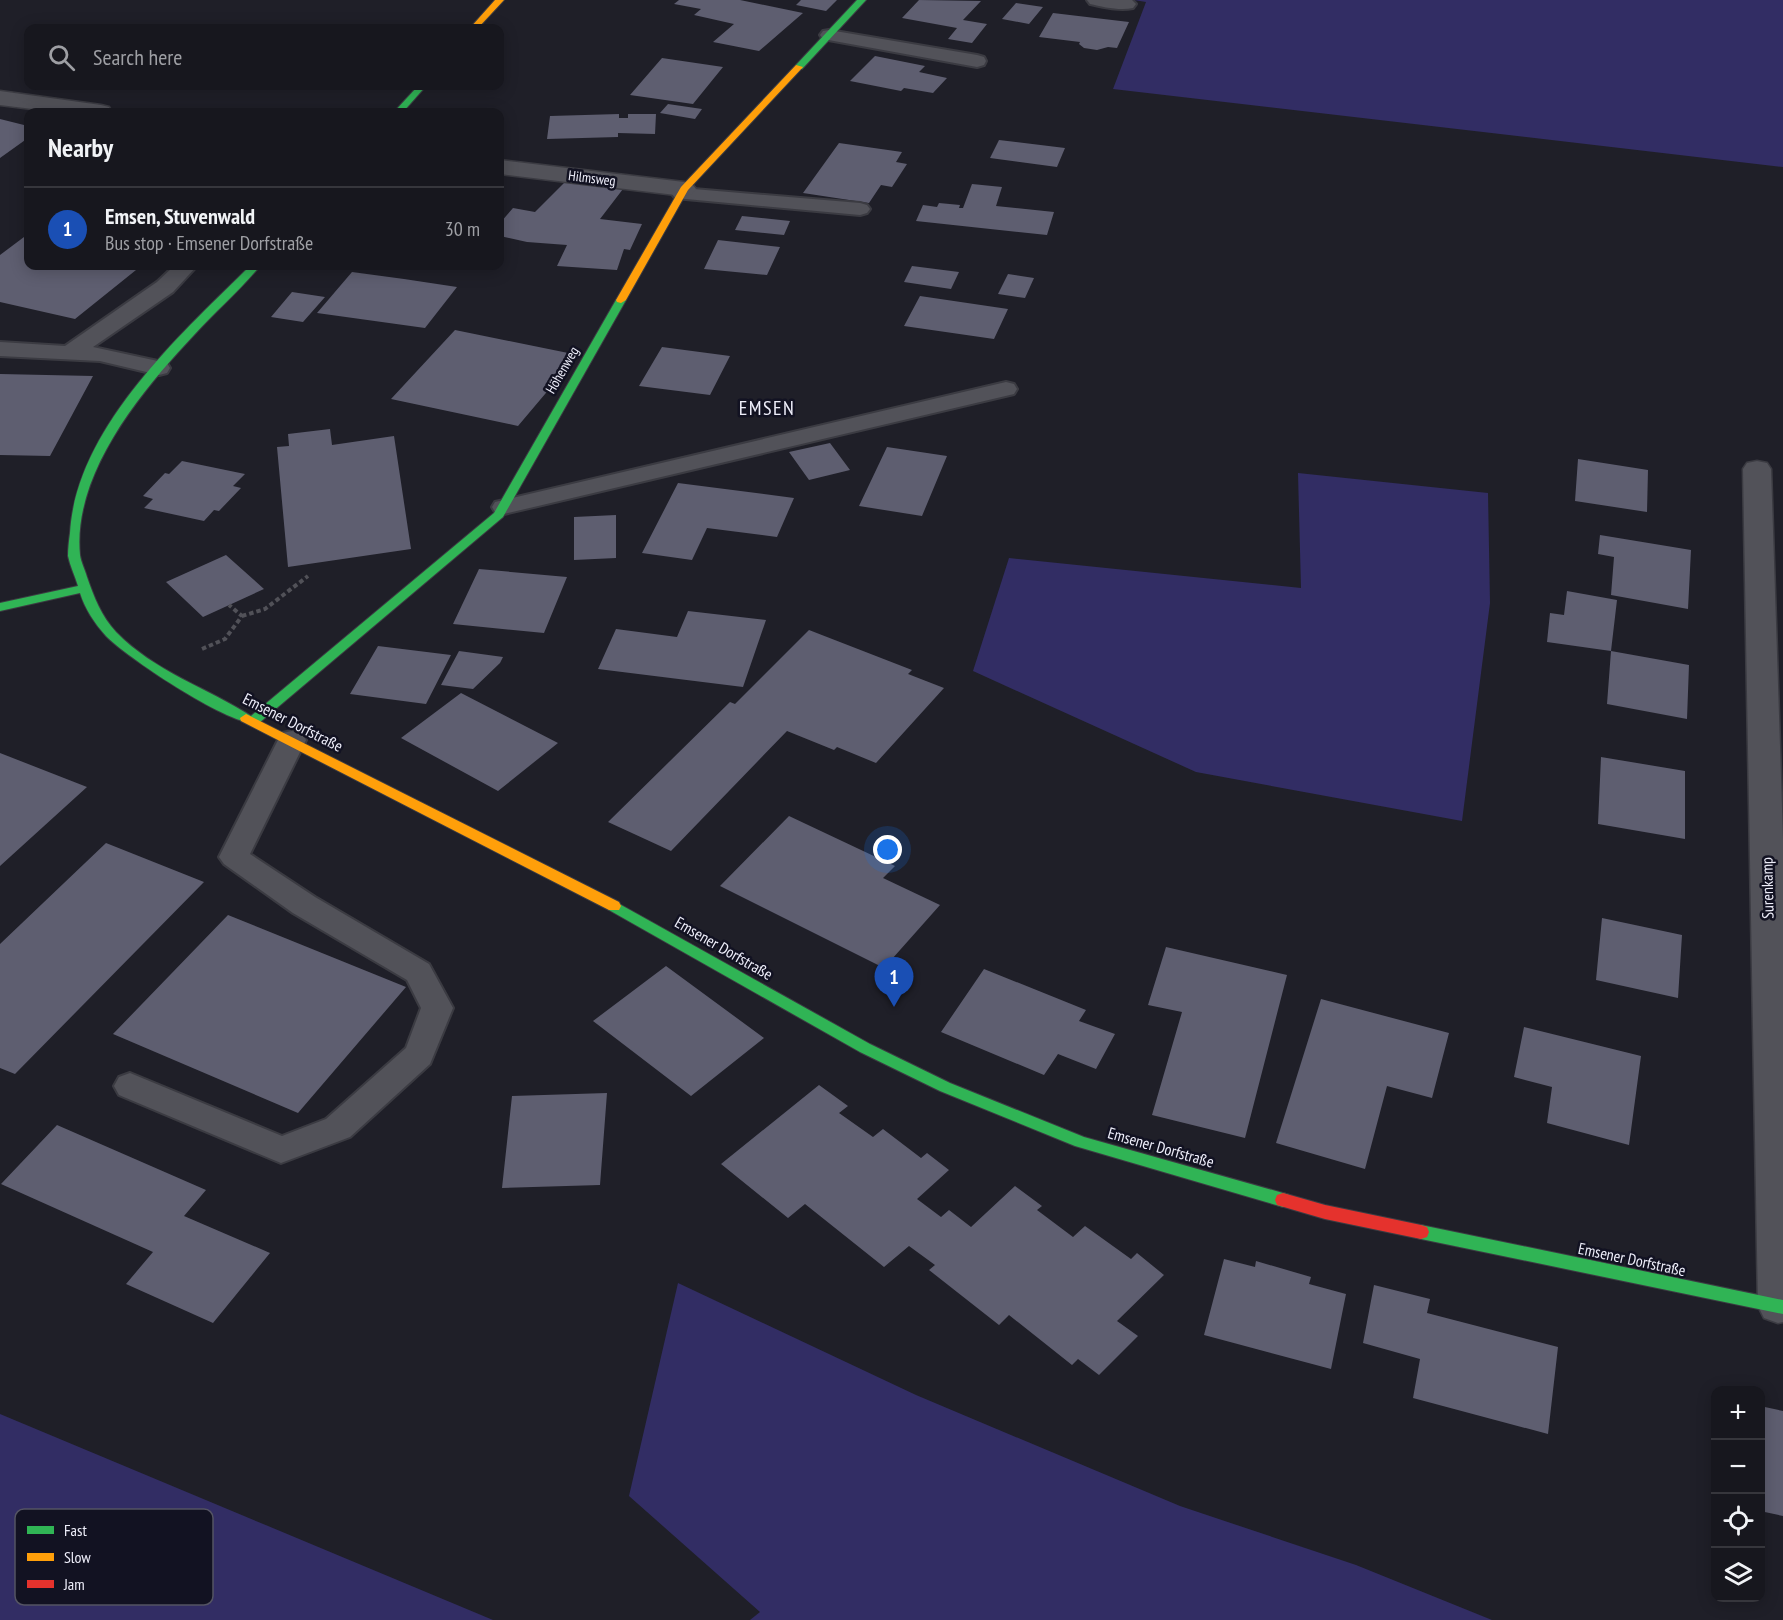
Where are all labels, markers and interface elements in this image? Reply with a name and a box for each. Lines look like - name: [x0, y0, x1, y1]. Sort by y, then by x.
- search box: [24, 24, 504, 90]
- icon: search: [45, 41, 78, 74]
- text: Search here: [93, 43, 182, 71]
- text: Nearby: [48, 131, 113, 164]
- street label: Hilmsweg: [567, 166, 617, 190]
- text: Emsen, Stuvenwald: [105, 202, 255, 230]
- text: 1: [63, 216, 72, 242]
- text: 30 m: [445, 216, 480, 242]
- text: Bus stop · Emsener Dorfstraße: [105, 230, 313, 256]
- street label: Höhenweg: [541, 343, 583, 397]
- district label: EMSEN: [739, 395, 795, 421]
- street label: Emsener Dorfstraße: [240, 688, 346, 756]
- your location: [873, 835, 902, 864]
- street label: Surenkamp: [1756, 857, 1778, 919]
- street label: Emsener Dorfstraße: [672, 912, 776, 984]
- pin: 1: [874, 958, 914, 1007]
- street label: Emsener Dorfstraße: [1106, 1122, 1216, 1172]
- street label: Emsener Dorfstraße: [1576, 1238, 1688, 1280]
- map controls: [1711, 1386, 1765, 1602]
- button: +: [1711, 1386, 1765, 1440]
- button: −: [1711, 1440, 1765, 1494]
- button: locate: [1711, 1494, 1765, 1548]
- legend: [15, 1509, 213, 1605]
- text: Fast: [64, 1520, 87, 1540]
- text: Slow: [64, 1547, 91, 1567]
- button: layers: [1711, 1548, 1765, 1602]
- text: Jam: [63, 1574, 85, 1594]

